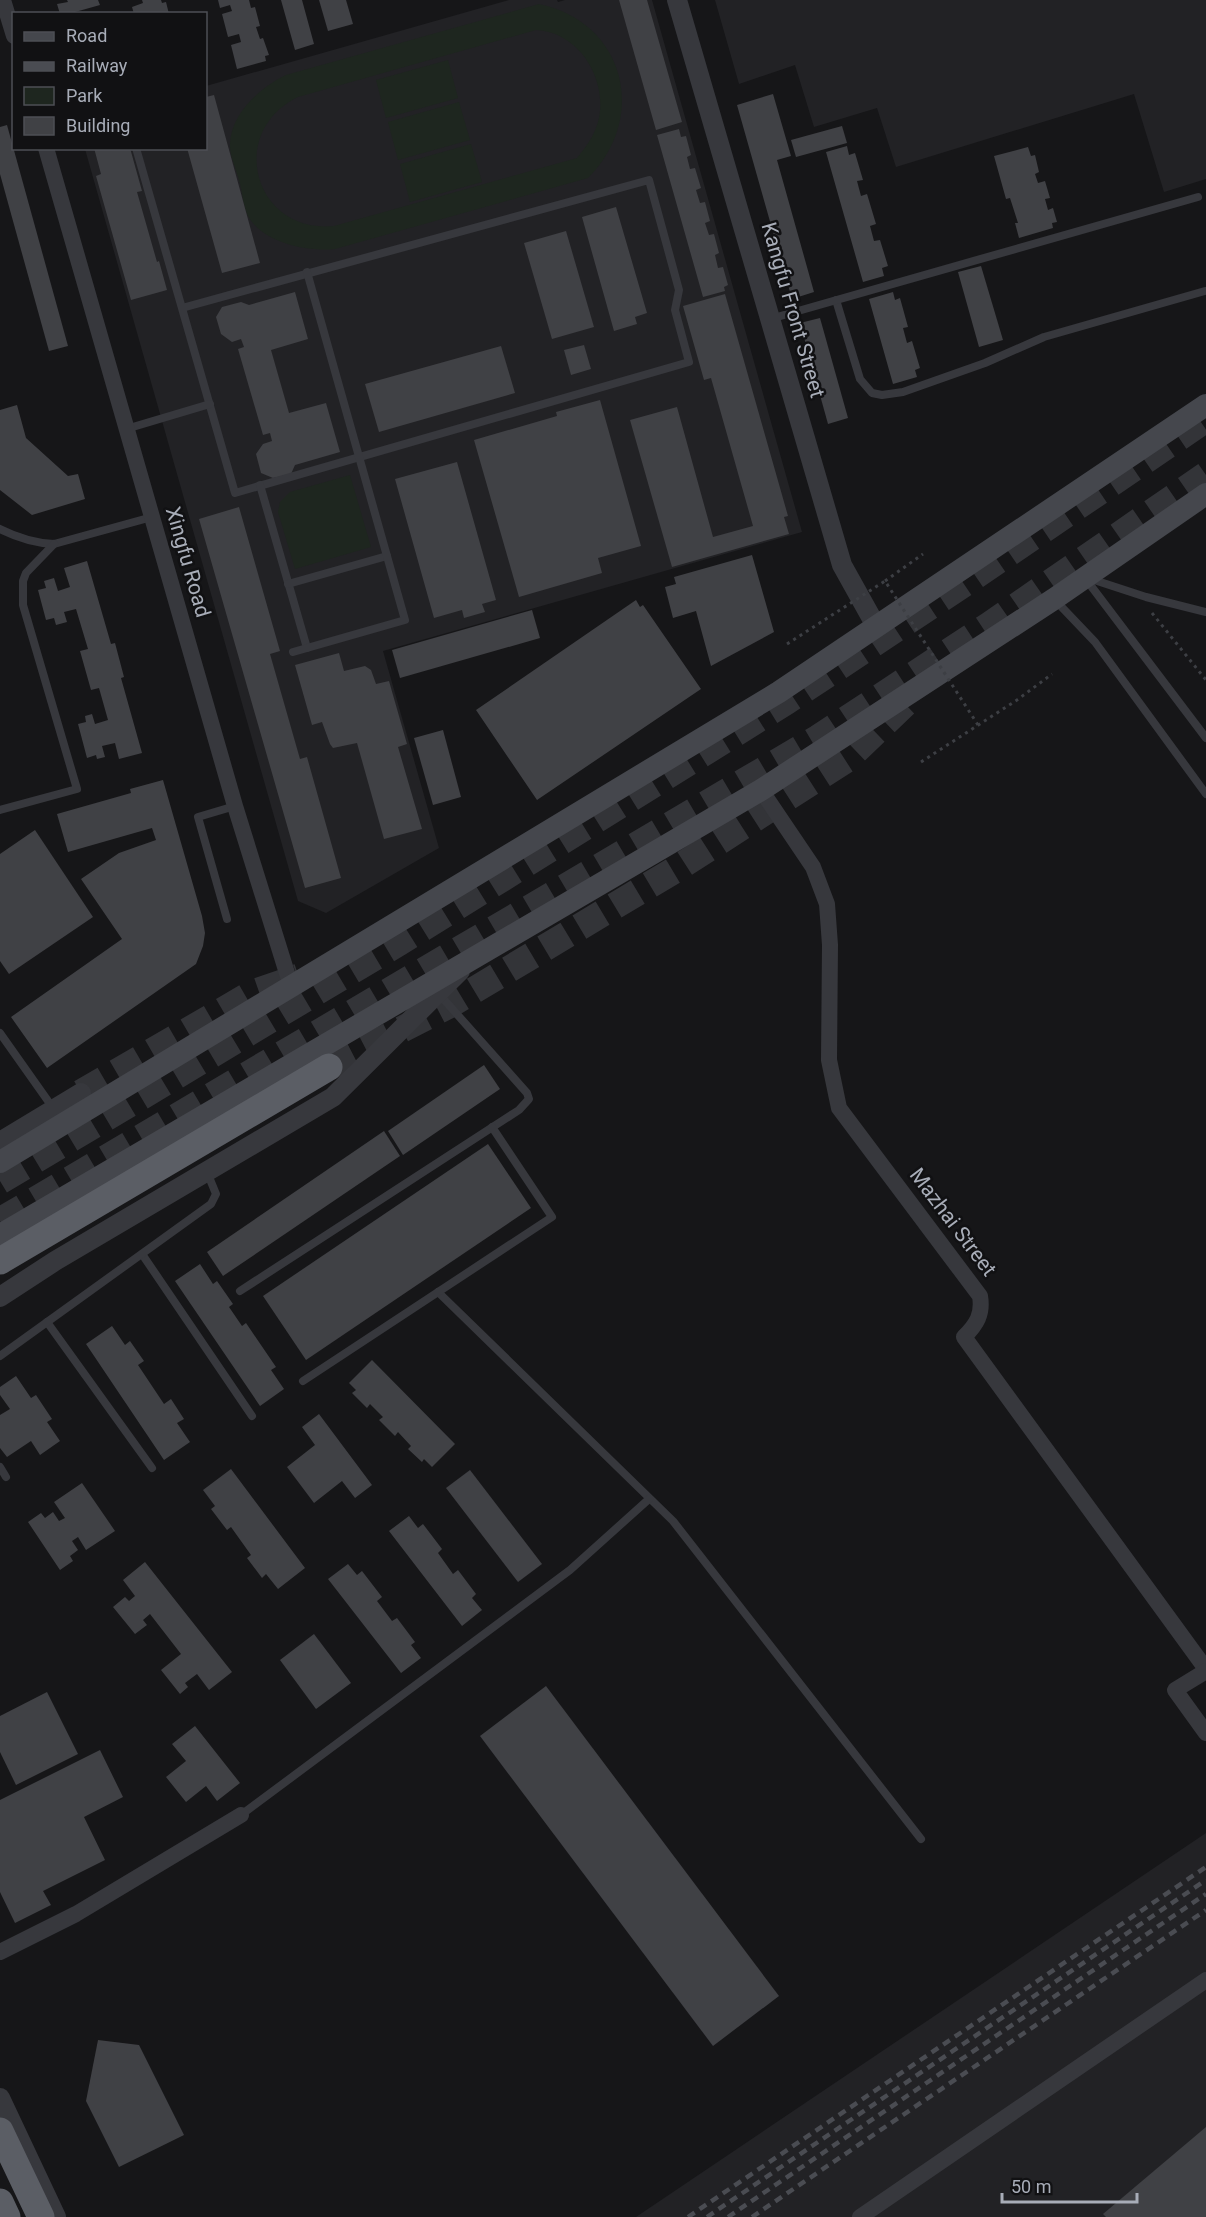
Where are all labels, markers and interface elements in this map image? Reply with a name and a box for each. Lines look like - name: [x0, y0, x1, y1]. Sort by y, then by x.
- legend: [12, 12, 207, 150]
- text: Road: [66, 25, 107, 46]
- text: Railway: [66, 55, 128, 76]
- text: Park: [66, 85, 103, 106]
- text: Building: [66, 115, 130, 136]
- street label: Kangfu Front Street: [756, 220, 830, 401]
- street label: Xingfu Road: [161, 504, 215, 620]
- street label: Mazhai Street: [905, 1163, 1001, 1281]
- scale bar: [1002, 2166, 1137, 2204]
- text: 50 m: [1011, 2176, 1051, 2197]

